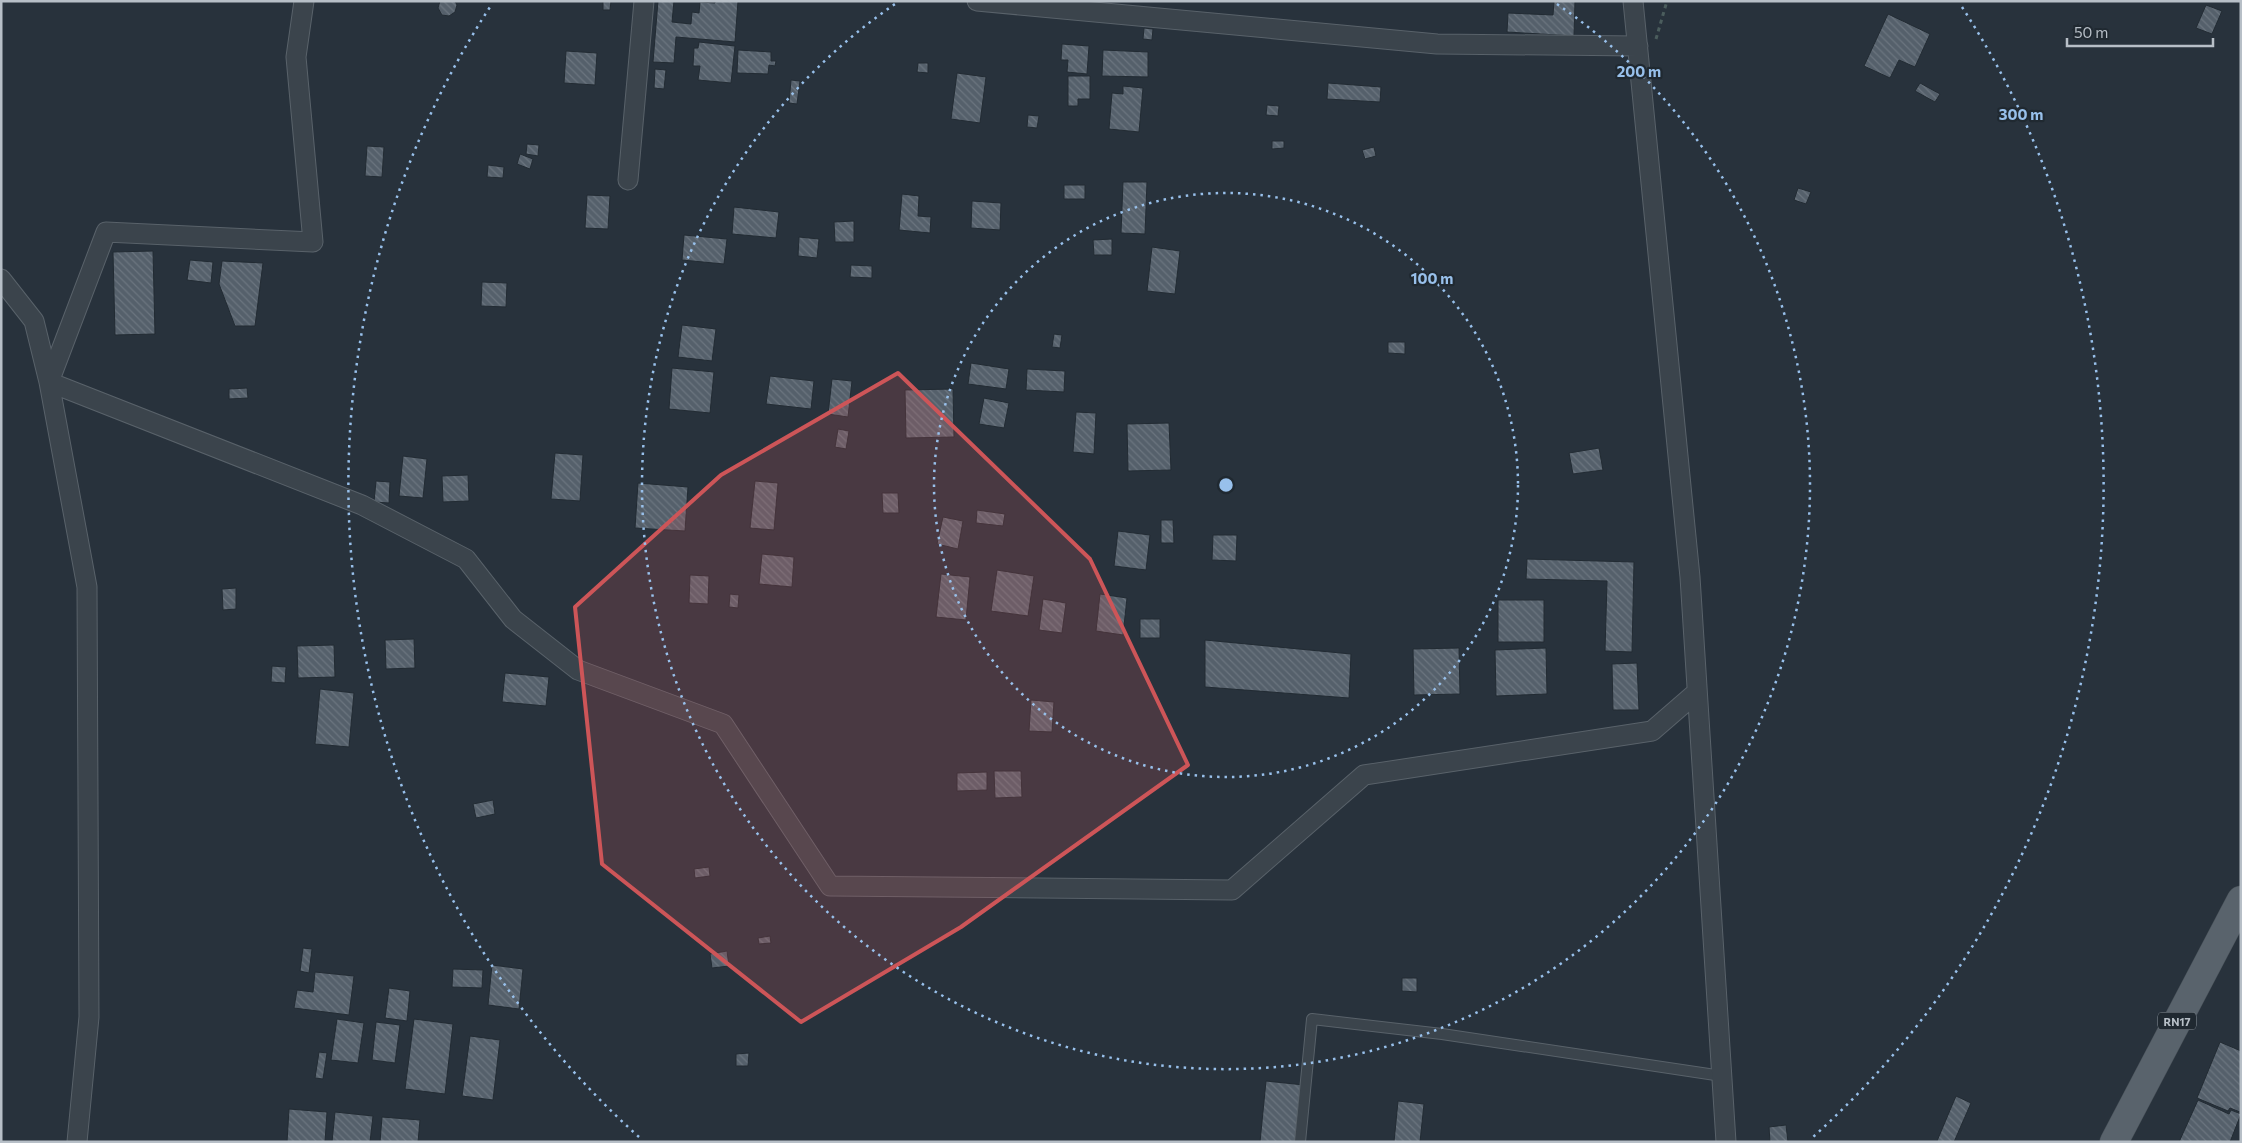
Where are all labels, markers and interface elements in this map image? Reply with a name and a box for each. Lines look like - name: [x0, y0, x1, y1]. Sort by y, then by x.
- scale bar: [2067, 15, 2213, 47]
- text: 50 m: [2074, 23, 2108, 41]
- text: 200 m: [1617, 62, 1661, 80]
- text: 300 m: [1999, 105, 2043, 123]
- text: 100 m: [1411, 269, 1453, 287]
- centre of rings: [1217, 476, 1235, 494]
- road number: RN17: [2158, 1012, 2196, 1030]

